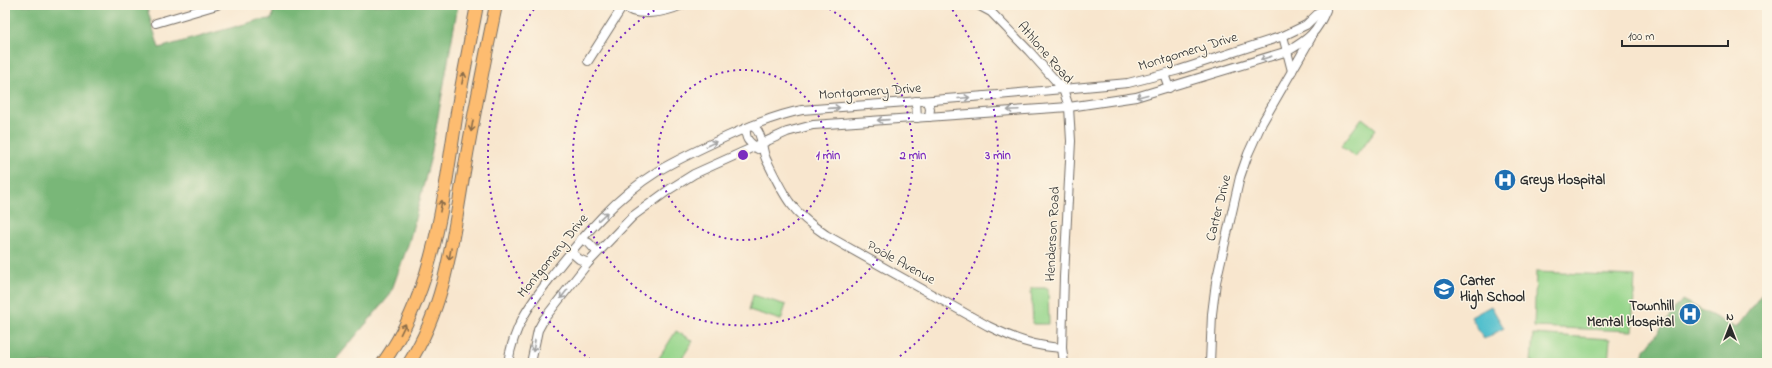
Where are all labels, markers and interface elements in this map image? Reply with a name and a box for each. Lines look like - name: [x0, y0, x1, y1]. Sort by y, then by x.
- street label: Athlone Road: [1012, 17, 1078, 89]
- scale bar: [1622, 22, 1728, 48]
- street label: Montgomery Drive: [1136, 27, 1241, 78]
- text: 100 m: [1628, 28, 1655, 46]
- one-way arrow: [1260, 55, 1273, 62]
- one-way arrow: [460, 72, 468, 85]
- street label: Montgomery Drive: [818, 78, 923, 107]
- one-way arrow: [1136, 92, 1149, 100]
- one-way arrow: [957, 94, 970, 101]
- one-way arrow: [827, 104, 840, 111]
- one-way arrow: [1007, 107, 1020, 114]
- one-way arrow: [877, 116, 890, 123]
- one-way arrow: [468, 119, 476, 132]
- one-way arrow: [704, 140, 716, 147]
- text: 1 min: [816, 147, 840, 165]
- text: 2 min: [899, 147, 926, 165]
- text: 3 min: [984, 147, 1011, 165]
- centre of rings: [736, 148, 750, 162]
- hospital icon: Greys Hospital: [1492, 167, 1518, 193]
- place label: Greys Hospital: [1520, 170, 1606, 193]
- street label: Carter Drive: [1201, 172, 1238, 243]
- street label: Henderson Road: [1040, 186, 1066, 282]
- one-way arrow: [437, 200, 445, 213]
- street label: Montgomery Drive: [512, 209, 595, 303]
- one-way arrow: [598, 211, 608, 221]
- street label: Poole Avenue: [863, 236, 940, 291]
- one-way arrow: [446, 247, 454, 260]
- place label: Carter High School: [1460, 271, 1526, 310]
- school or university icon: Carter High School: [1431, 276, 1457, 302]
- one-way arrow: [559, 288, 568, 299]
- place label: Townhill Mental Hospital: [1587, 296, 1675, 333]
- hospital icon: Townhill Mental Hospital: [1677, 301, 1703, 327]
- north arrow: [1710, 306, 1750, 346]
- text: N: [1726, 309, 1734, 325]
- one-way arrow: [400, 324, 407, 336]
- one-way arrow: [530, 339, 538, 352]

